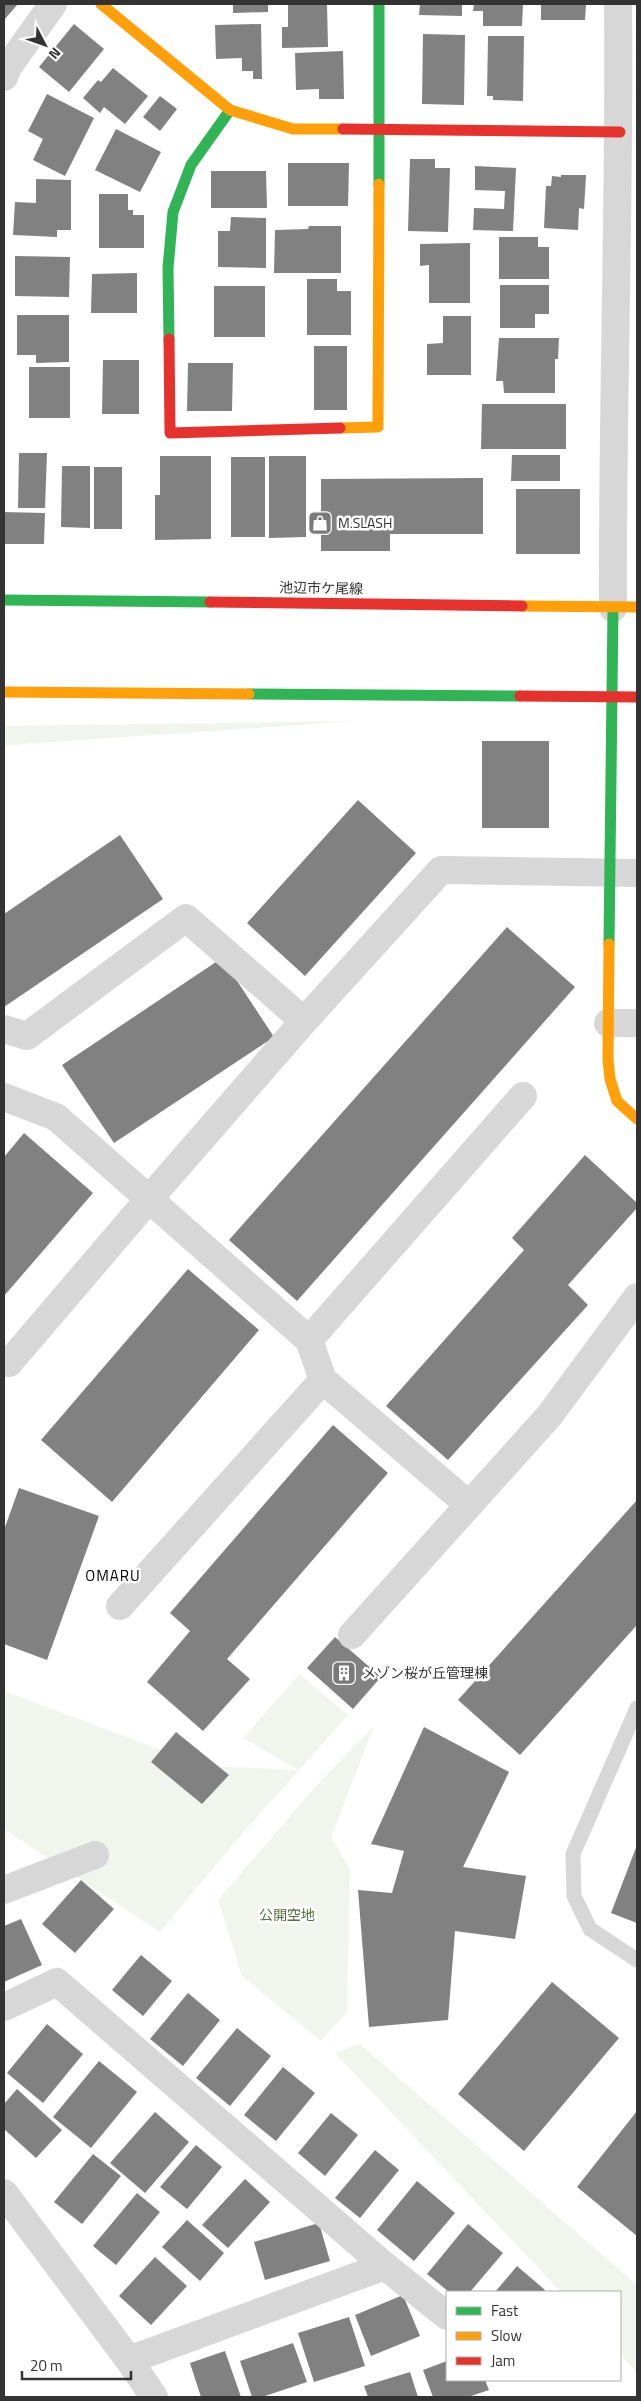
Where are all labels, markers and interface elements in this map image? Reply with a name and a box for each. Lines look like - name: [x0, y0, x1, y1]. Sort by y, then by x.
- north arrow: [20, 20, 70, 70]
- text: N: [44, 43, 66, 64]
- shop icon: M.SLASH: [307, 510, 333, 536]
- place label: M.SLASH: [338, 512, 392, 533]
- street label: 池辺市ケ尾線: [279, 576, 363, 599]
- district label: OMARU: [85, 1564, 141, 1587]
- building icon: メゾン桜が丘管理棟: [331, 1660, 357, 1686]
- place label: メゾン桜が丘管理棟: [362, 1662, 488, 1683]
- park label: 公開空地: [259, 1904, 315, 1925]
- legend: [446, 2291, 621, 2381]
- text: Fast: [491, 2299, 519, 2322]
- text: Slow: [491, 2324, 522, 2347]
- scale bar: [22, 2348, 131, 2380]
- text: Jam: [491, 2349, 515, 2372]
- text: 20 m: [30, 2354, 63, 2377]

